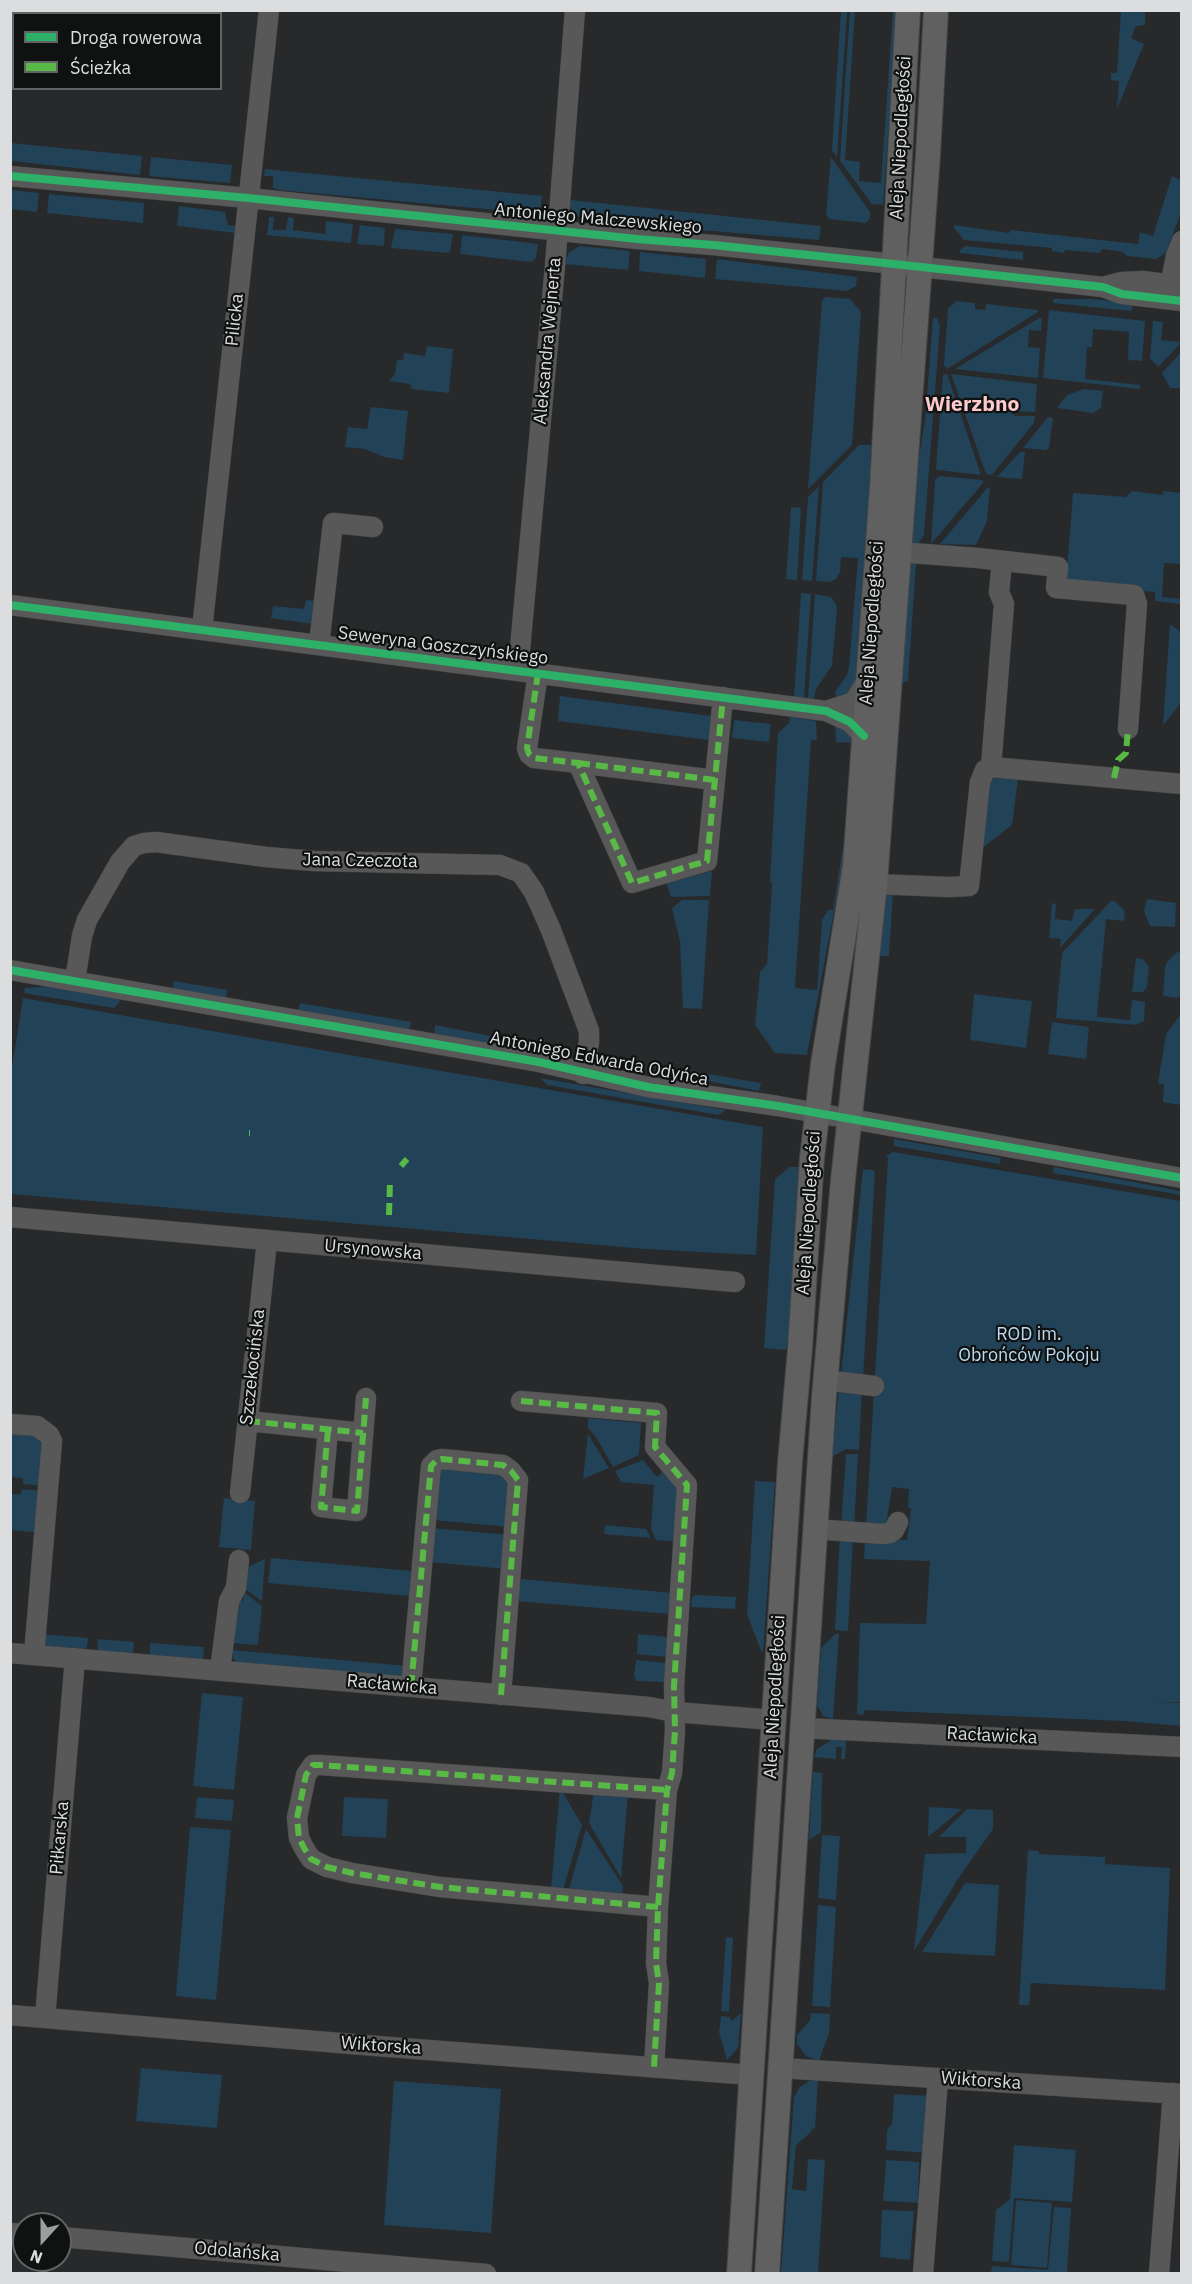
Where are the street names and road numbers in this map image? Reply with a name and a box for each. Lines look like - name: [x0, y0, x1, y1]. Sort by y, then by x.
- street label: Aleja Niepodległości: [886, 55, 916, 221]
- street label: Antoniego Malczewskiego: [493, 199, 703, 239]
- street label: Aleksandra Wejnerta: [530, 256, 566, 426]
- street label: Pilicka: [221, 293, 249, 347]
- street label: Aleja Niepodległości: [855, 540, 889, 706]
- street label: Seweryna Goszczyńskiego: [337, 622, 549, 670]
- street label: Jana Czeczota: [302, 849, 418, 873]
- street label: Antoniego Edwarda Odyńca: [488, 1027, 710, 1091]
- street label: Aleja Niepodległości: [792, 1130, 826, 1296]
- street label: Ursynowska: [323, 1235, 423, 1265]
- street label: Szczekocińska: [236, 1308, 270, 1426]
- street label: Aleja Niepodległości: [760, 1614, 790, 1780]
- street label: Racławicka: [346, 1670, 438, 1700]
- street label: Racławicka: [946, 1723, 1038, 1749]
- street label: Piłkarska: [46, 1800, 74, 1876]
- street label: Wiktorska: [340, 2032, 422, 2060]
- street label: Wiktorska: [940, 2067, 1022, 2095]
- street label: Odolańska: [193, 2238, 281, 2266]

